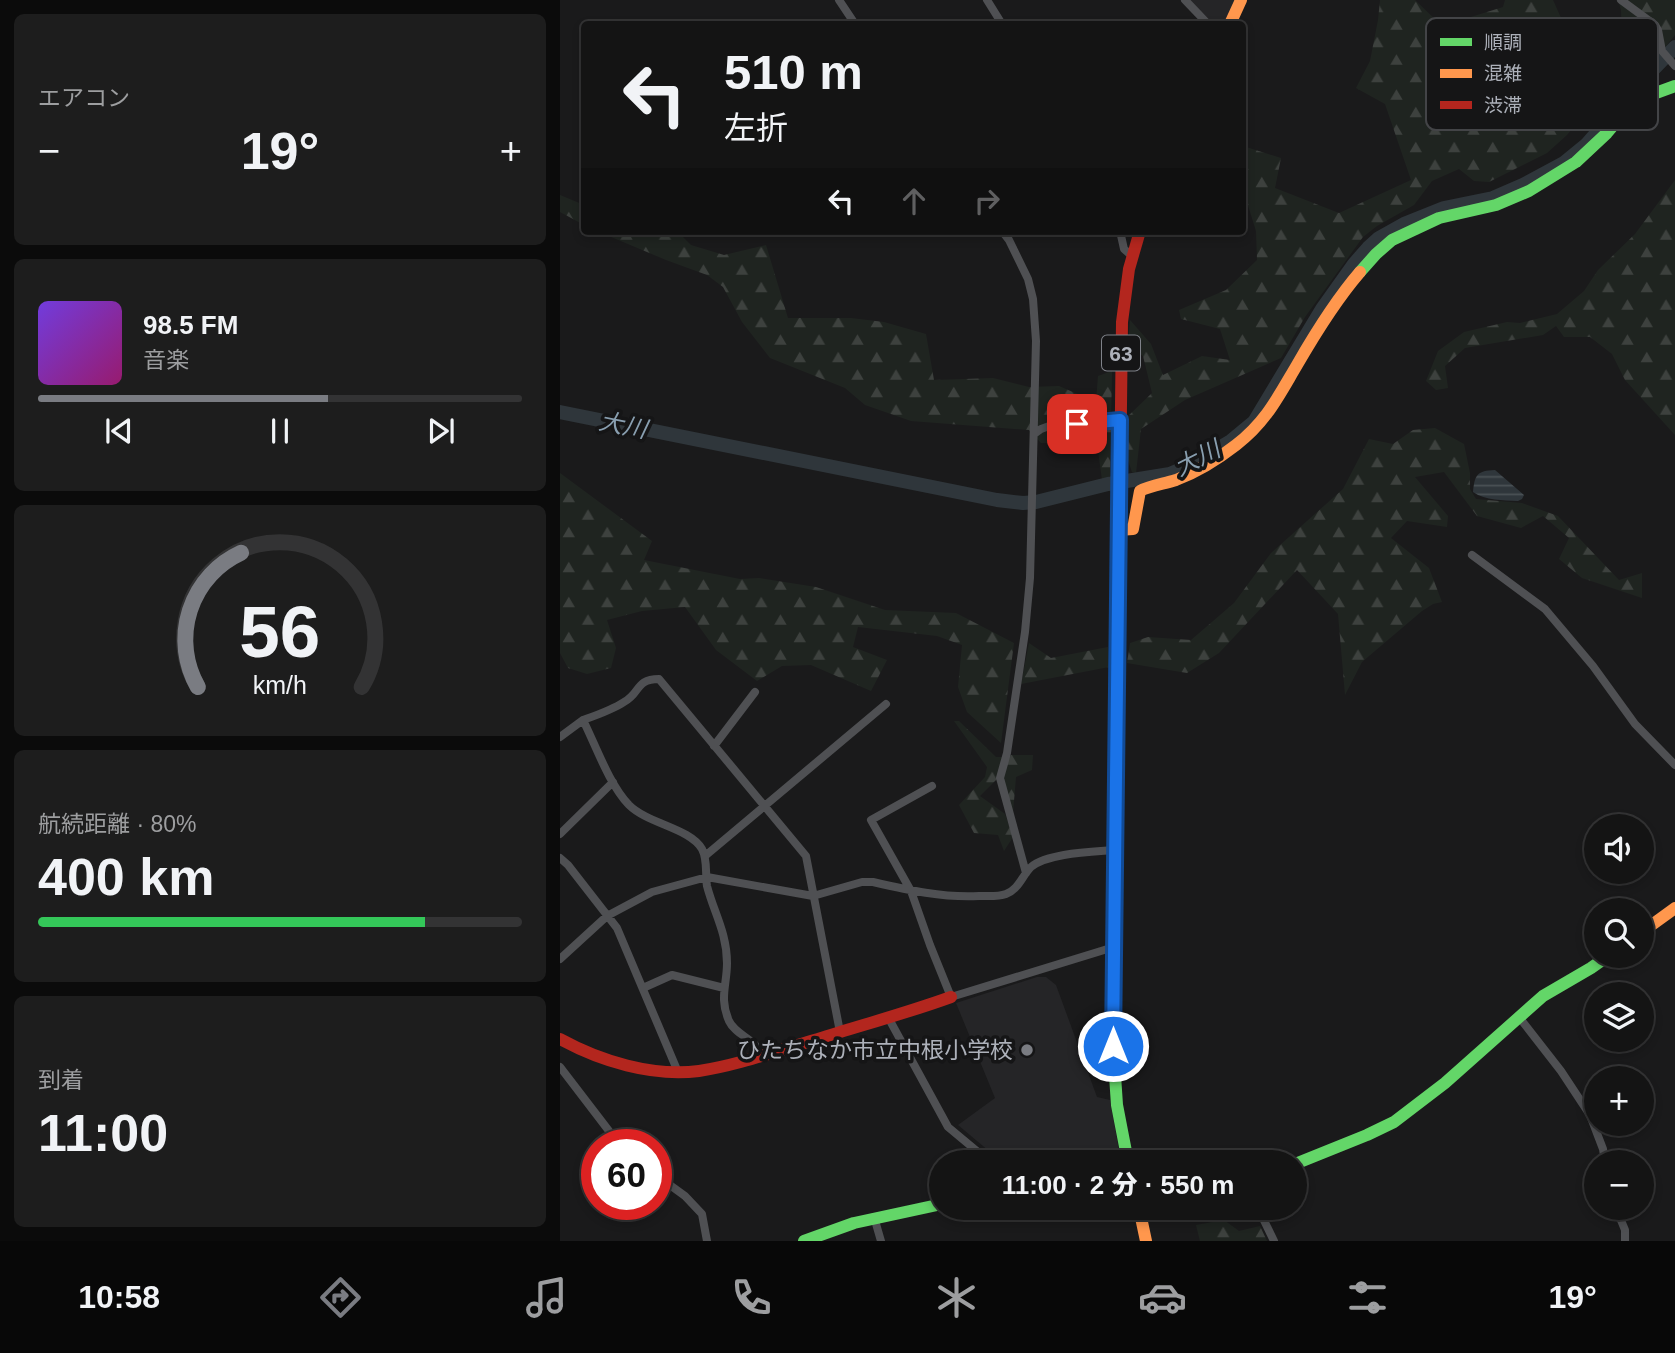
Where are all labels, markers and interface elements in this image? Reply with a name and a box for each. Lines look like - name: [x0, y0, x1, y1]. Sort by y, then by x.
- legend: [1426, 18, 1658, 130]
- text: 順調: [1484, 32, 1522, 53]
- text: 510 m: [724, 45, 863, 99]
- icon: left: [609, 49, 700, 140]
- text: 混雑: [1484, 63, 1522, 84]
- text: エアコン: [38, 85, 130, 111]
- text: 渋滞: [1484, 95, 1522, 116]
- text: 左折: [724, 110, 788, 146]
- text: 19°: [241, 122, 319, 180]
- text: −: [38, 130, 60, 172]
- text: +: [500, 130, 522, 172]
- icon: left: [822, 182, 860, 220]
- icon: ahead: [895, 182, 933, 220]
- icon: right: [968, 182, 1006, 220]
- text: 98.5 FM: [143, 310, 238, 340]
- road number: 63: [1102, 336, 1140, 370]
- text: 音楽: [143, 347, 189, 373]
- pin: [1047, 394, 1107, 454]
- icon: arrive: [1058, 405, 1096, 443]
- water label: 大川: [597, 407, 652, 443]
- icon: previous: [100, 412, 138, 450]
- icon: pause: [261, 412, 299, 450]
- icon: next: [422, 412, 460, 450]
- water label: 大川: [1169, 434, 1227, 481]
- text: 56: [240, 591, 320, 672]
- text: km/h: [253, 670, 307, 698]
- text: 航続距離 · 80%: [38, 811, 196, 837]
- map controls: [1584, 814, 1654, 1220]
- button: sound: [1584, 814, 1654, 884]
- text: 400 km: [38, 848, 214, 906]
- button: search: [1584, 898, 1654, 968]
- button: layers: [1584, 982, 1654, 1052]
- position arrow: [1076, 1009, 1150, 1083]
- place label: ひたちなか市立中根小学校: [737, 1037, 1013, 1063]
- marker: ひたちなか市立中根小学校: [1019, 1042, 1035, 1058]
- button: +: [1584, 1066, 1654, 1136]
- text: 到着: [38, 1067, 84, 1093]
- text: 11:00: [38, 1104, 168, 1162]
- speed limit sign: 60: [581, 1129, 672, 1220]
- button: −: [1584, 1150, 1654, 1220]
- text: 11:00 · 2 分 · 550 m: [1002, 1170, 1234, 1200]
- icon: directions: [316, 1273, 365, 1322]
- icon: music: [522, 1273, 571, 1322]
- icon: phone: [727, 1273, 776, 1322]
- icon: climate: [932, 1273, 981, 1322]
- icon: car: [1138, 1273, 1187, 1322]
- icon: filters: [1343, 1273, 1392, 1322]
- text: 10:58: [78, 1279, 160, 1315]
- text: 19°: [1548, 1279, 1597, 1315]

